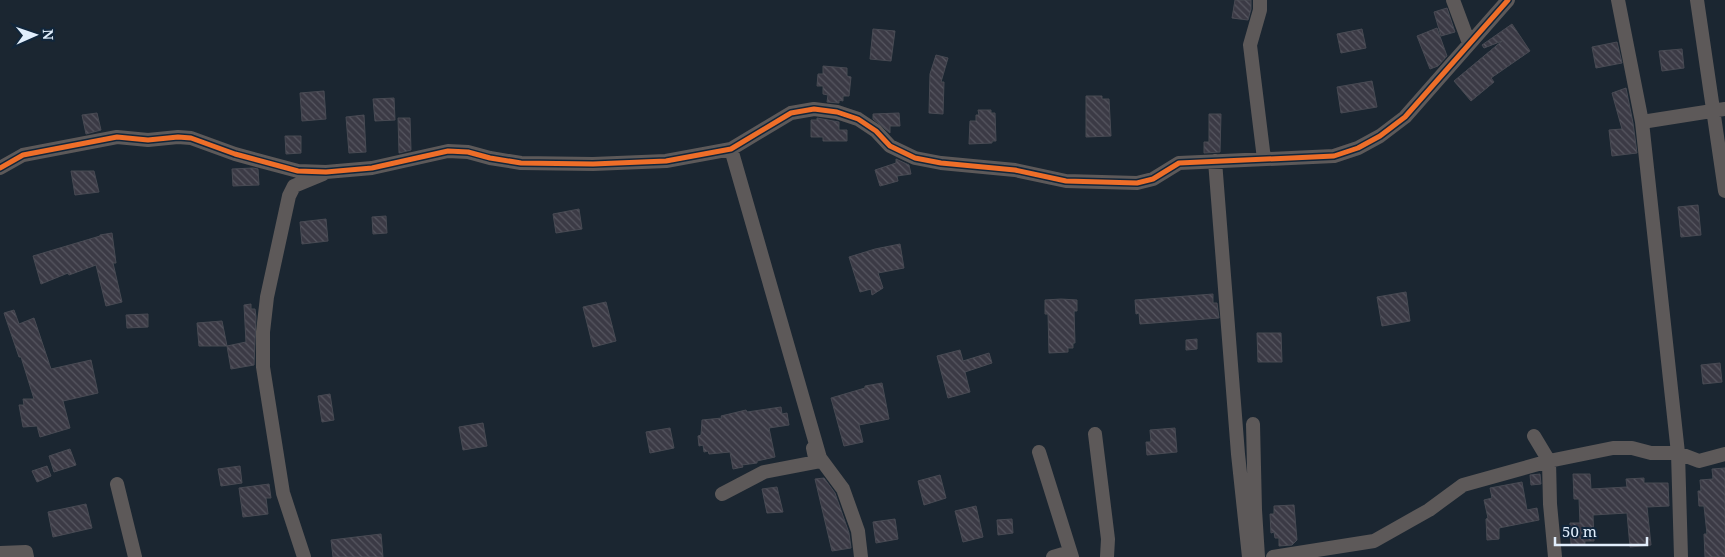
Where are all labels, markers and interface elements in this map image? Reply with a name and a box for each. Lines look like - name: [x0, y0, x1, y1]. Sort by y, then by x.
- north arrow: [10, 10, 60, 60]
- text: N: [39, 29, 58, 40]
- scale bar: [1555, 514, 1648, 546]
- text: 50 m: [1562, 521, 1597, 541]

